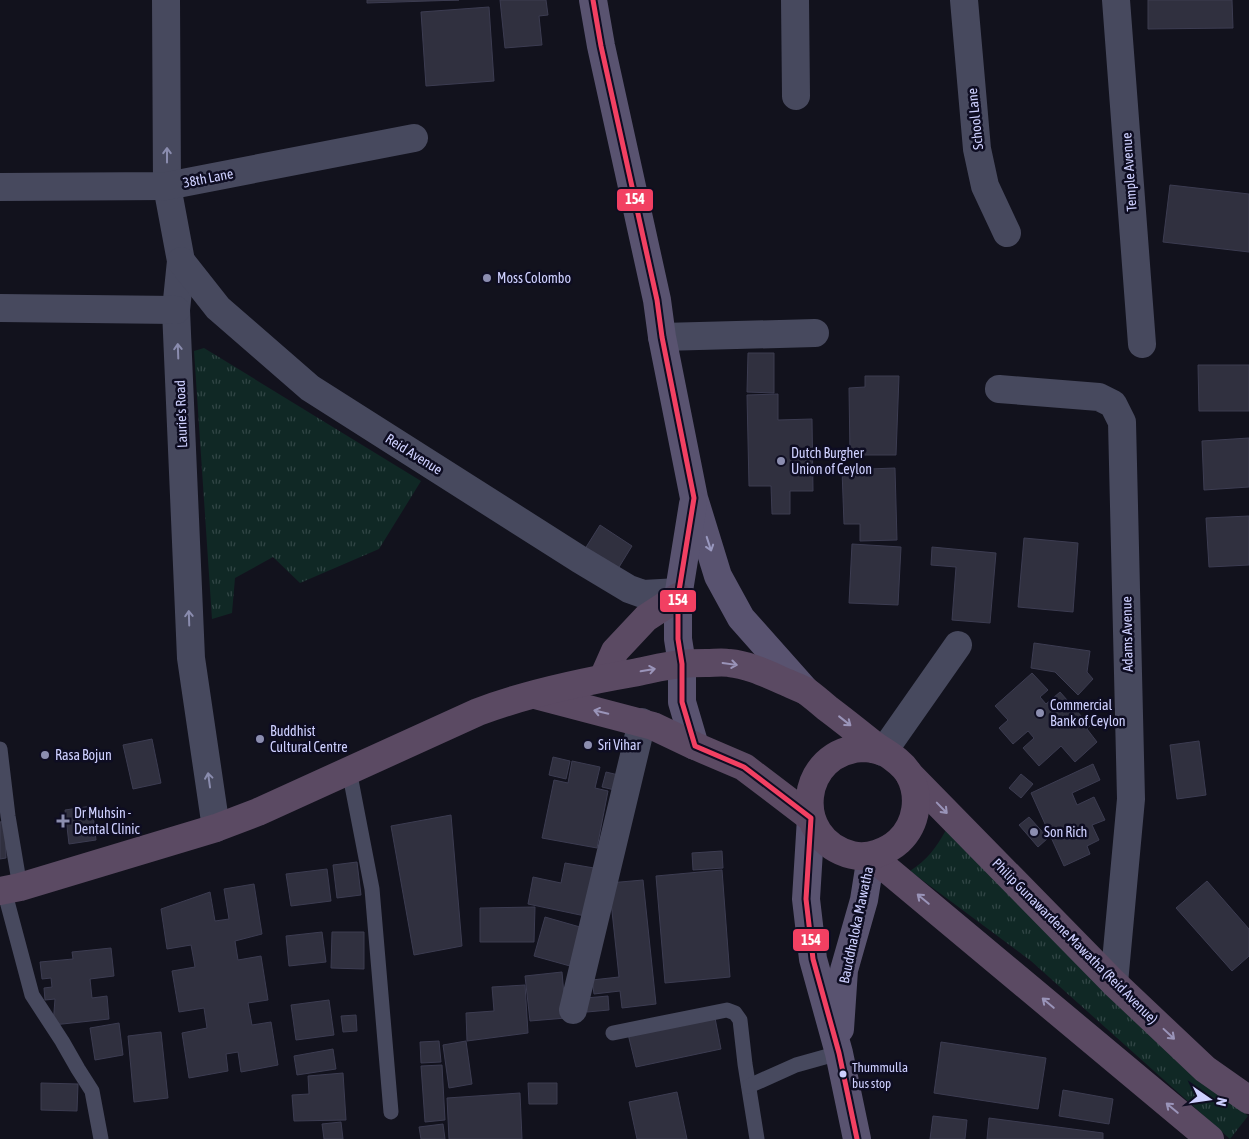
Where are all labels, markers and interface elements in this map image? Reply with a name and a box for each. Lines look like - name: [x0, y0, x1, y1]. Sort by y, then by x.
- street label: School Lane: [964, 87, 986, 151]
- street label: Temple Avenue: [1118, 132, 1140, 212]
- one-way arrow: [162, 147, 172, 164]
- street label: 38th Lane: [181, 165, 235, 191]
- line badge: 154: [616, 188, 654, 212]
- text: 154: [625, 191, 645, 207]
- place label: Moss Colombo: [497, 270, 571, 286]
- marker: Moss Colombo: [481, 272, 493, 284]
- one-way arrow: [174, 343, 183, 359]
- street label: Laurie's Road: [172, 380, 190, 448]
- street label: Reid Avenue: [383, 430, 445, 478]
- place label: Dutch Burgher Union of Ceylon: [791, 445, 872, 477]
- marker: Dutch Burgher Union of Ceylon: [775, 455, 787, 467]
- one-way arrow: [704, 536, 714, 552]
- line badge: 154: [659, 589, 697, 613]
- text: 154: [668, 592, 688, 608]
- street label: Adams Avenue: [1118, 596, 1136, 672]
- one-way arrow: [185, 611, 194, 627]
- one-way arrow: [722, 660, 738, 670]
- one-way arrow: [640, 664, 656, 674]
- place label: Commercial Bank of Ceylon: [1050, 697, 1126, 729]
- one-way arrow: [593, 707, 609, 716]
- marker: Commercial Bank of Ceylon: [1034, 707, 1046, 719]
- one-way arrow: [838, 716, 851, 727]
- place label: Buddhist Cultural Centre: [270, 723, 348, 755]
- marker: Buddhist Cultural Centre: [254, 733, 266, 745]
- place label: Sri Vihar: [598, 737, 642, 753]
- marker: Sri Vihar: [582, 739, 594, 751]
- place label: Rasa Bojun: [55, 747, 112, 763]
- marker: Rasa Bojun: [39, 749, 51, 761]
- one-way arrow: [204, 772, 214, 788]
- one-way arrow: [936, 801, 948, 813]
- place label: Dr Muhsin - Dental Clinic: [74, 805, 140, 837]
- marker: Dr Muhsin - Dental Clinic: [56, 814, 70, 828]
- place label: Son Rich: [1044, 824, 1087, 840]
- marker: Son Rich: [1028, 826, 1040, 838]
- street label: Philip Gunawardene Mawatha (Reid Avenue): [989, 855, 1161, 1027]
- street label: Bauddhaloka Mawatha: [836, 865, 876, 985]
- one-way arrow: [917, 894, 930, 905]
- line badge: 154: [792, 928, 830, 952]
- text: 154: [801, 932, 821, 948]
- one-way arrow: [1041, 998, 1054, 1009]
- one-way arrow: [1162, 1028, 1175, 1040]
- place label: Thummulla bus stop: [852, 1060, 908, 1091]
- marker: Thummulla bus stop: [838, 1069, 848, 1079]
- north arrow: [1184, 1074, 1234, 1124]
- text: N: [1213, 1096, 1230, 1108]
- one-way arrow: [1166, 1102, 1179, 1113]

